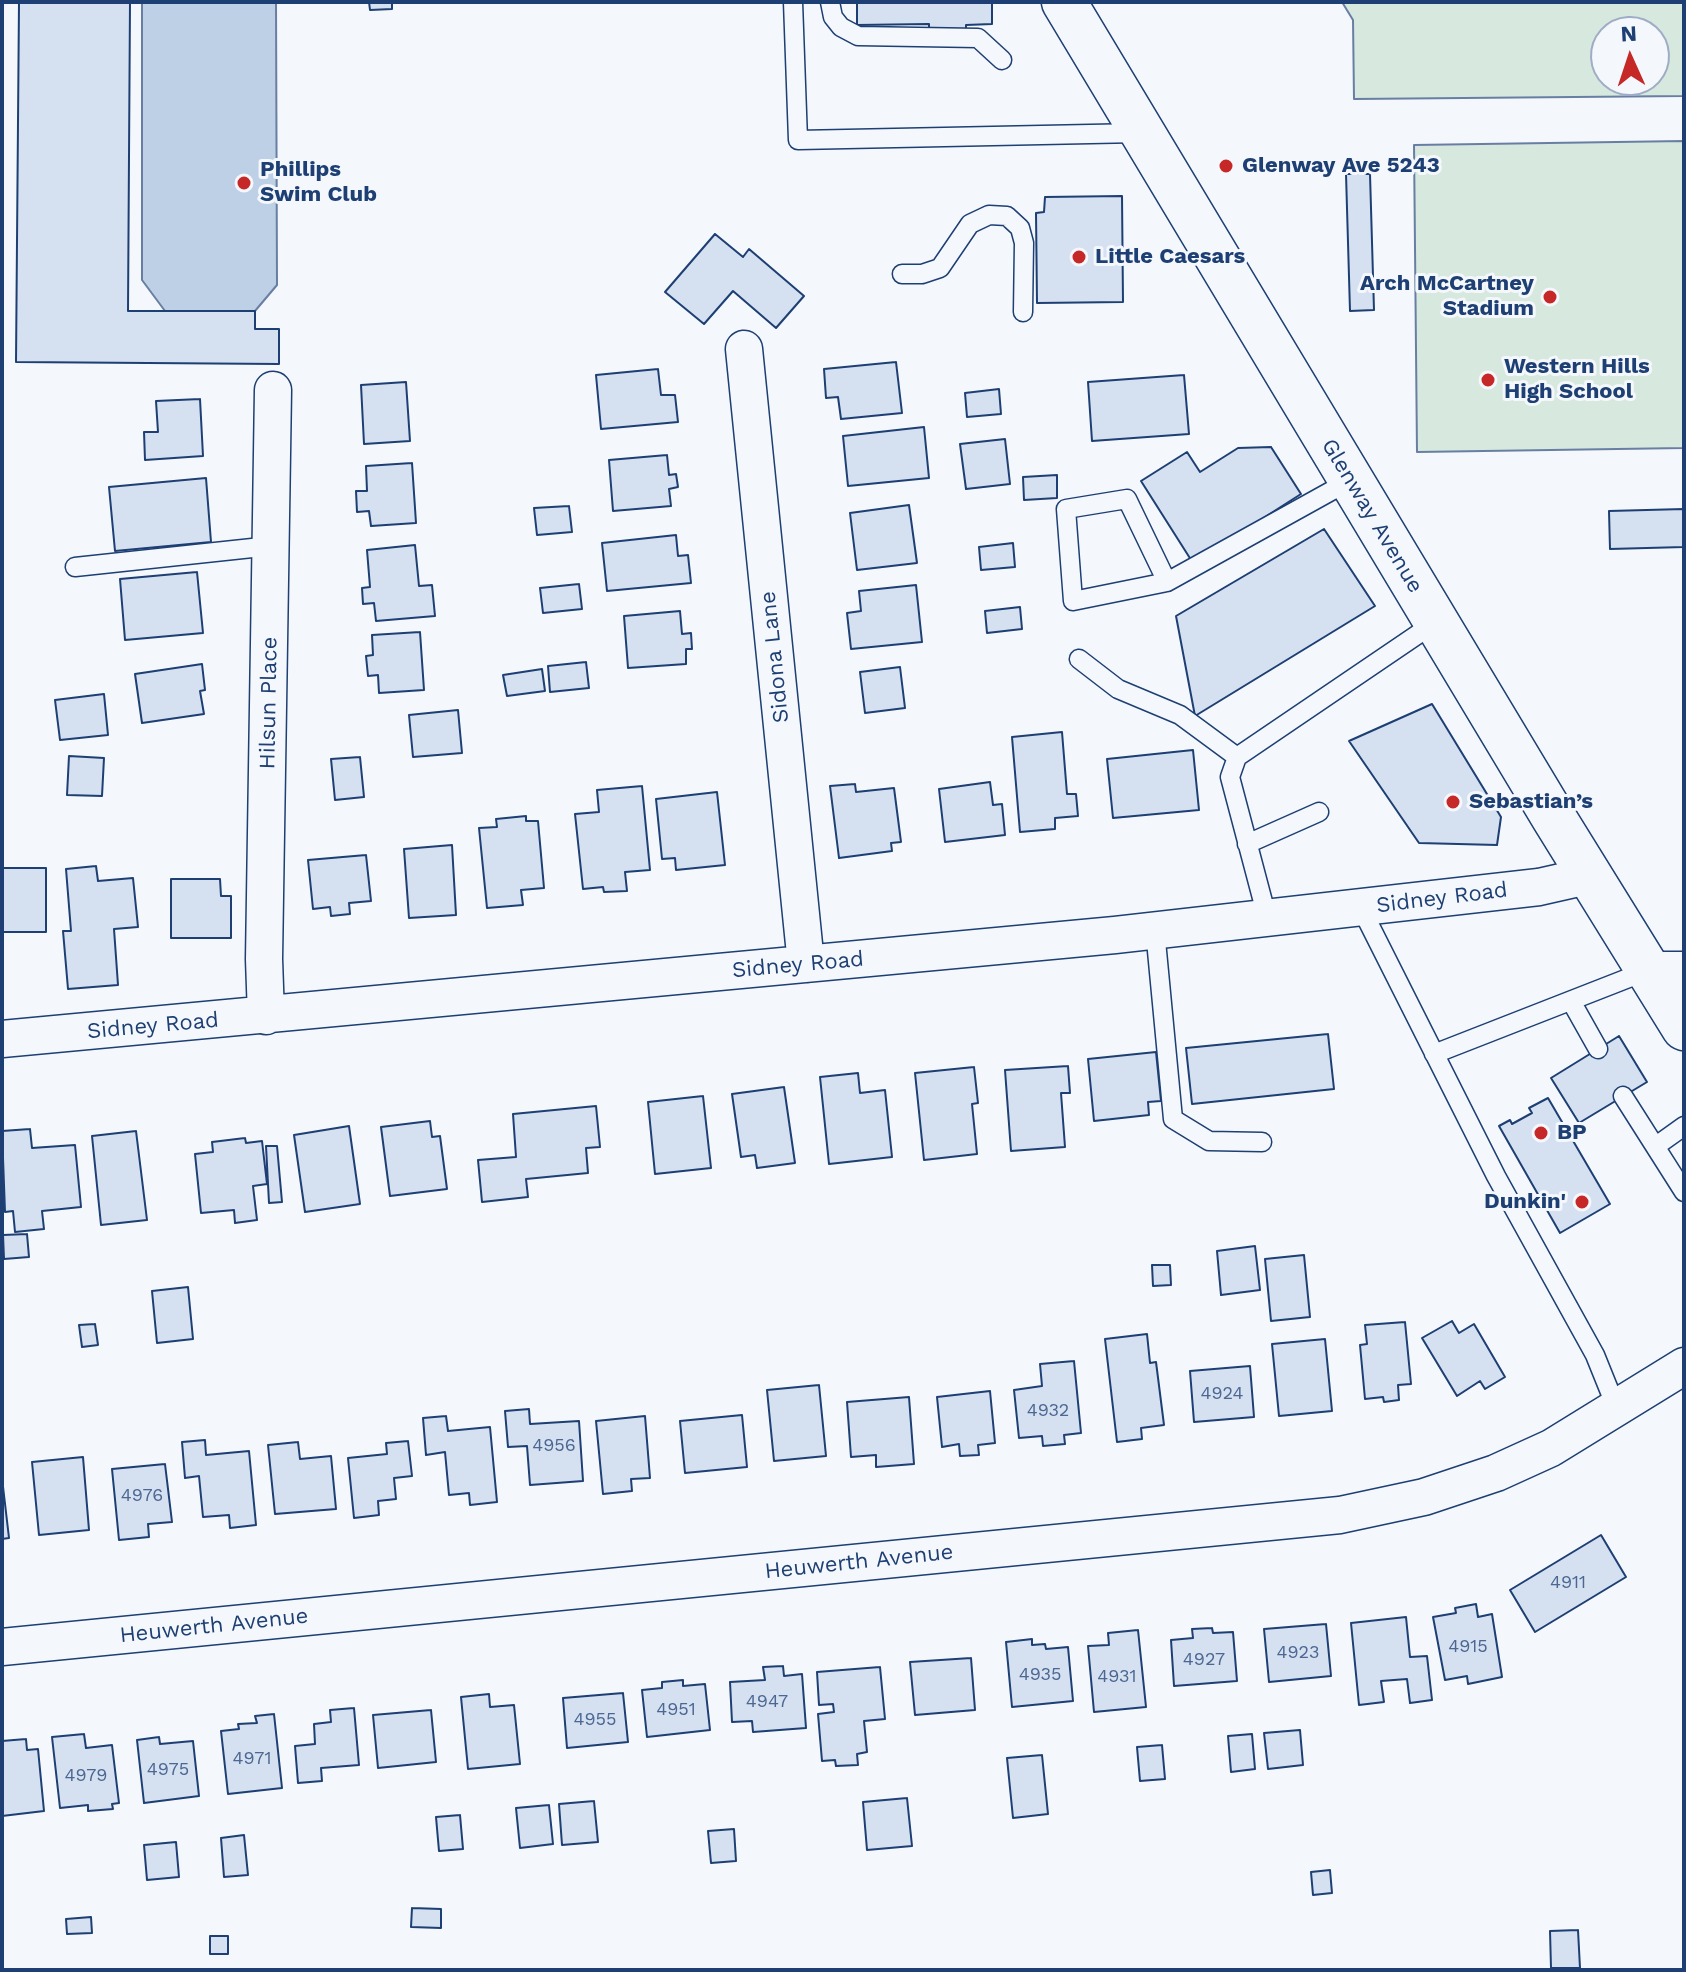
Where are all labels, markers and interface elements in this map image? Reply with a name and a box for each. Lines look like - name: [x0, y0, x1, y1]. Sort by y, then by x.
- north arrow: [1590, 16, 1670, 96]
- text: N: [1620, 21, 1638, 46]
- place label: Glenway Ave 5243: [1242, 153, 1440, 179]
- place label: Phillips Swim Club: [260, 157, 377, 208]
- marker: Glenway Ave 5243: [1217, 157, 1235, 175]
- marker: Phillips Swim Club: [235, 174, 253, 192]
- place label: Little Caesars: [1095, 244, 1245, 270]
- marker: Little Caesars: [1070, 248, 1088, 266]
- place label: Arch McCartney Stadium: [1360, 271, 1534, 322]
- marker: Arch McCartney Stadium: [1541, 288, 1559, 306]
- place label: Western Hills High School: [1504, 354, 1650, 406]
- marker: Western Hills High School: [1479, 371, 1497, 389]
- street label: Glenway Avenue: [1316, 434, 1428, 598]
- street label: Sidona Lane: [755, 590, 795, 724]
- street label: Hilsun Place: [255, 636, 283, 770]
- place label: Sebastian’s: [1469, 789, 1593, 815]
- marker: Sebastian’s: [1444, 793, 1462, 811]
- street label: Sidney Road: [1375, 877, 1509, 919]
- street label: Sidney Road: [731, 946, 865, 984]
- street label: Sidney Road: [86, 1007, 220, 1045]
- place label: BP: [1557, 1120, 1587, 1146]
- marker: BP: [1532, 1124, 1550, 1142]
- place label: Dunkin': [1484, 1189, 1566, 1215]
- marker: Dunkin': [1573, 1193, 1591, 1211]
- house number: 4924: [1200, 1383, 1244, 1405]
- house number: 4932: [1027, 1400, 1069, 1422]
- house number: 4956: [532, 1435, 576, 1457]
- house number: 4976: [121, 1485, 163, 1507]
- street label: Heuwerth Avenue: [763, 1539, 955, 1585]
- house number: 4911: [1550, 1572, 1586, 1594]
- street label: Heuwerth Avenue: [118, 1603, 310, 1649]
- house number: 4915: [1448, 1636, 1488, 1658]
- house number: 4923: [1276, 1642, 1320, 1664]
- house number: 4927: [1183, 1649, 1225, 1671]
- house number: 4935: [1019, 1664, 1061, 1686]
- house number: 4931: [1097, 1666, 1137, 1688]
- house number: 4947: [746, 1691, 788, 1713]
- house number: 4951: [656, 1699, 696, 1721]
- house number: 4955: [573, 1709, 617, 1731]
- house number: 4971: [233, 1748, 271, 1770]
- house number: 4975: [147, 1759, 189, 1781]
- house number: 4979: [65, 1765, 107, 1787]

